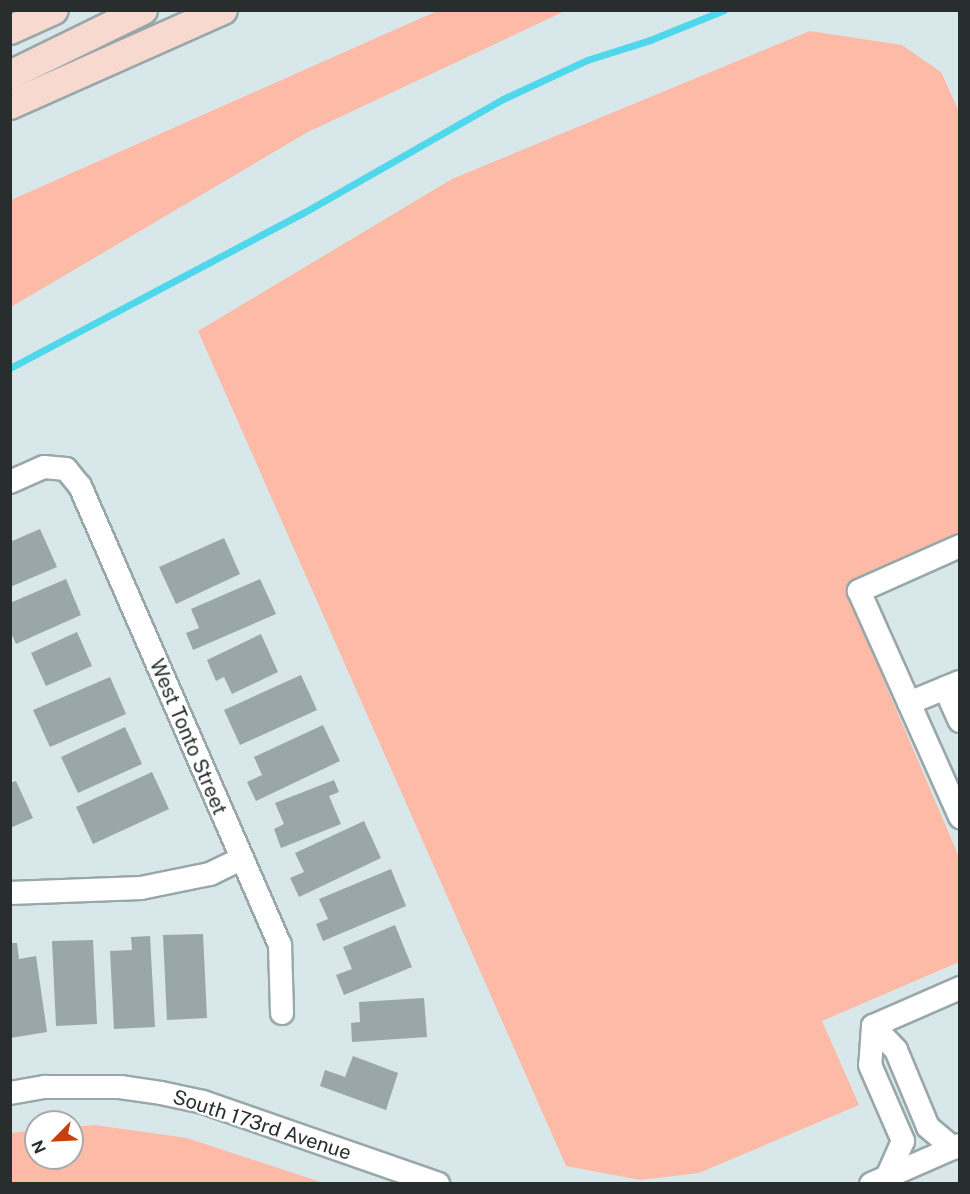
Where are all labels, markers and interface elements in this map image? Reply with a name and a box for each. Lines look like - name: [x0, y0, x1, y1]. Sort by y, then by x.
- street label: West Tonto Street: [144, 655, 232, 819]
- street label: South 173rd Avenue: [170, 1085, 354, 1165]
- north arrow: [24, 1110, 84, 1170]
- text: N: [28, 1137, 50, 1156]

